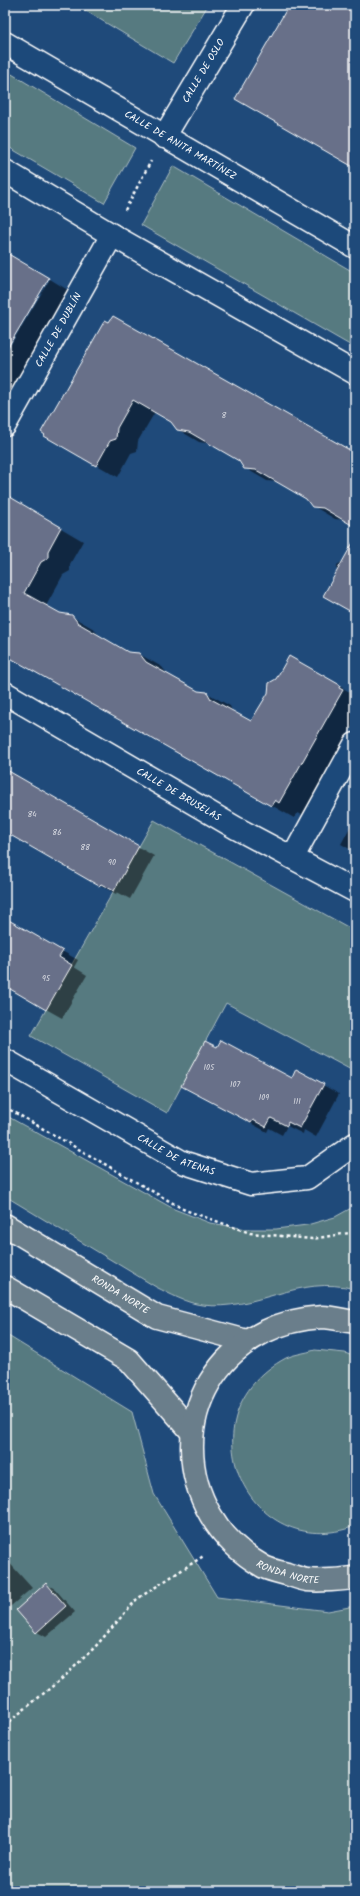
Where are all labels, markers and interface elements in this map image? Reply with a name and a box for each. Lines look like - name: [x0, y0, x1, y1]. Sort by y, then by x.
- street label: CALLE DE OSLO: [178, 36, 229, 106]
- street label: CALLE DE ANITA MARTÍNEZ: [121, 106, 240, 184]
- street label: CALLE DE DUBLÍN: [31, 290, 86, 370]
- house number: 8: [222, 409, 227, 422]
- street label: CALLE DE BRUSELAS: [133, 763, 224, 826]
- house number: 84: [27, 808, 37, 821]
- house number: 86: [52, 826, 62, 839]
- house number: 88: [80, 841, 90, 854]
- house number: 90: [108, 856, 116, 869]
- house number: 95: [42, 972, 51, 985]
- house number: 105: [204, 1061, 215, 1074]
- house number: 107: [230, 1078, 240, 1091]
- house number: 109: [259, 1091, 269, 1104]
- house number: 111: [293, 1095, 301, 1108]
- street label: CALLE DE ATENAS: [134, 1130, 218, 1180]
- street label: RONDA NORTE: [88, 1271, 154, 1319]
- street label: RONDA NORTE: [253, 1556, 321, 1588]

